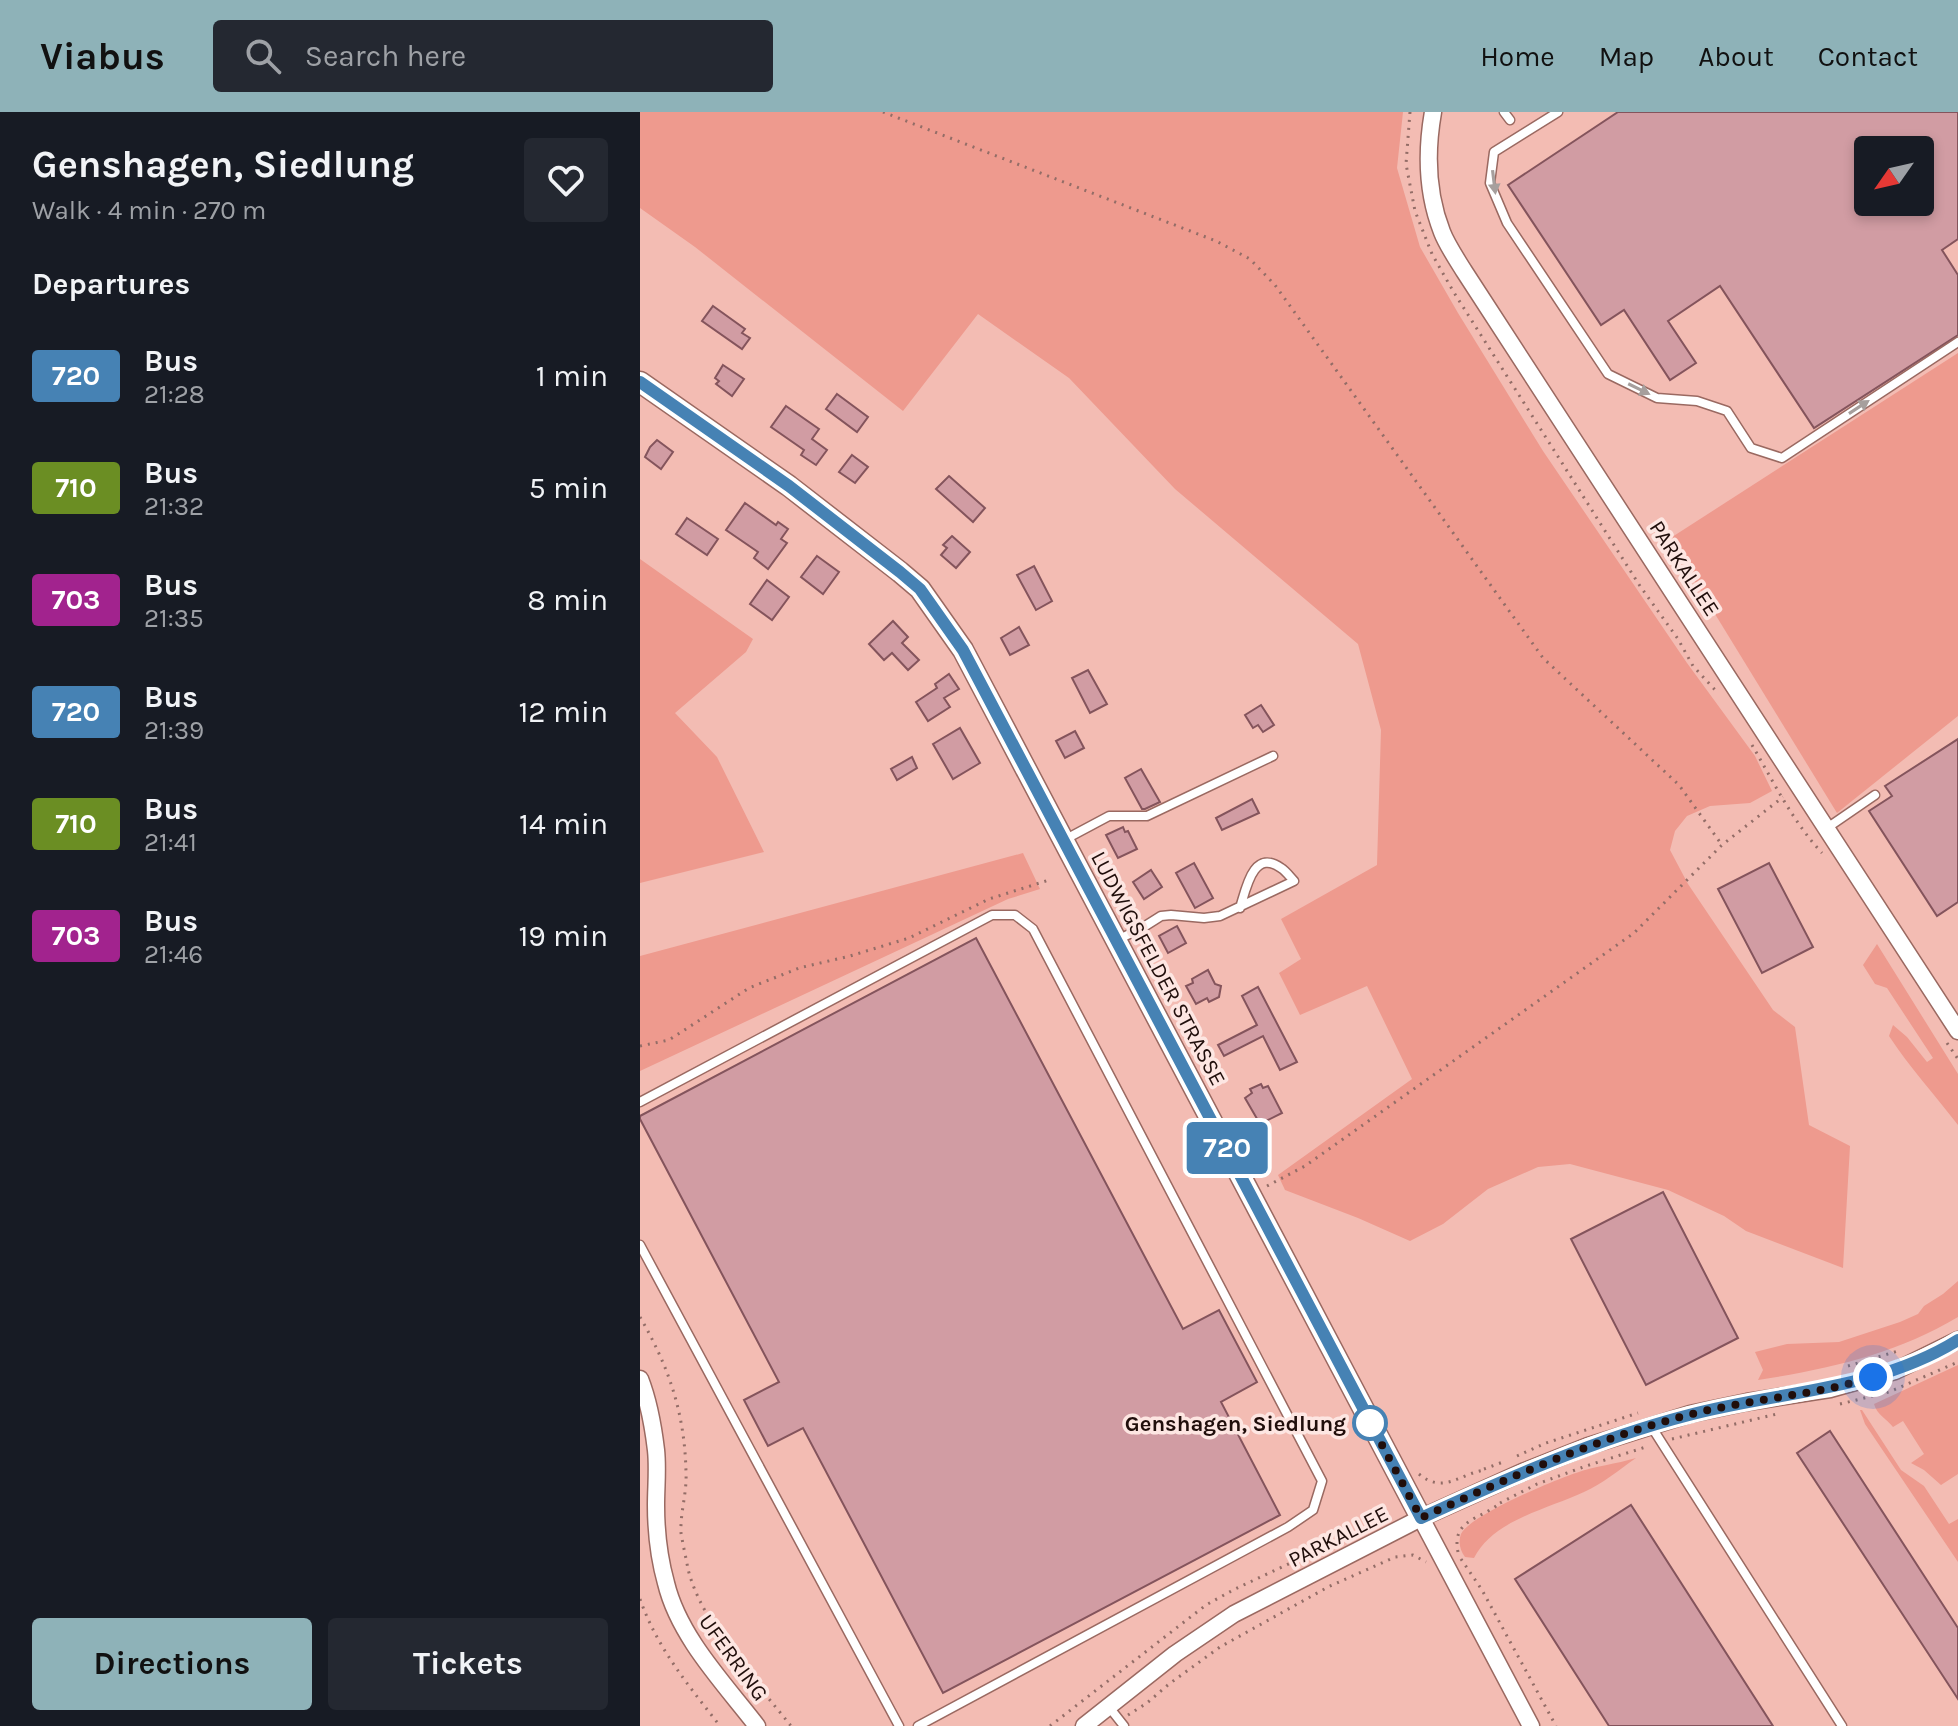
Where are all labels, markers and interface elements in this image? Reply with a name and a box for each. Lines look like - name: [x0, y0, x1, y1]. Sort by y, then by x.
- search box: [213, 20, 773, 92]
- text: Viabus: [40, 34, 165, 79]
- icon: search: [241, 34, 285, 78]
- text: Search here: [305, 38, 466, 74]
- text: Home: [1480, 40, 1555, 73]
- text: Map: [1599, 40, 1654, 73]
- text: About: [1698, 40, 1774, 73]
- text: Contact: [1818, 40, 1918, 73]
- north arrow: [1854, 136, 1934, 216]
- map controls: [1854, 136, 1934, 216]
- button: heart: [524, 138, 608, 222]
- text: Genshagen, Siedlung: [32, 142, 414, 187]
- one-way arrow: [1487, 169, 1500, 194]
- text: Walk · 4 min · 270 m: [32, 195, 266, 226]
- text: Departures: [32, 266, 190, 302]
- text: Bus: [144, 343, 198, 379]
- text: 1 min: [536, 358, 608, 394]
- text: 720: [52, 359, 100, 392]
- text: 21:28: [144, 379, 205, 410]
- one-way arrow: [1628, 382, 1651, 396]
- one-way arrow: [1848, 400, 1870, 414]
- text: Bus: [144, 455, 198, 491]
- text: 5 min: [529, 470, 608, 506]
- text: 710: [55, 471, 97, 504]
- text: 21:32: [144, 491, 204, 522]
- street label: PARKALLEE: [1644, 516, 1725, 621]
- text: Bus: [144, 567, 198, 603]
- text: 8 min: [527, 582, 608, 618]
- text: 703: [51, 583, 101, 616]
- text: 21:35: [144, 603, 204, 634]
- text: Bus: [144, 679, 198, 715]
- text: 12 min: [518, 694, 608, 730]
- text: 720: [52, 695, 100, 728]
- text: 21:39: [144, 715, 204, 746]
- text: Bus: [144, 791, 198, 827]
- text: 14 min: [519, 806, 608, 842]
- text: 710: [55, 807, 97, 840]
- text: 21:41: [144, 827, 197, 858]
- street label: LUDWIGSFELDER STRASSE: [1085, 847, 1231, 1090]
- text: Bus: [144, 903, 198, 939]
- text: 19 min: [518, 918, 608, 954]
- text: 703: [51, 919, 101, 952]
- text: 21:46: [144, 939, 203, 970]
- line badge: 720: [1181, 1122, 1273, 1174]
- text: 720: [1203, 1131, 1251, 1164]
- your location: [1853, 1357, 1893, 1397]
- marker: Genshagen, Siedlung: [1353, 1406, 1387, 1440]
- place label: Genshagen, Siedlung: [1125, 1411, 1346, 1437]
- street label: PARKALLEE: [1284, 1501, 1393, 1573]
- street label: UFERRING: [693, 1609, 773, 1706]
- button: Directions: [32, 1618, 312, 1710]
- button: Tickets: [328, 1618, 608, 1710]

